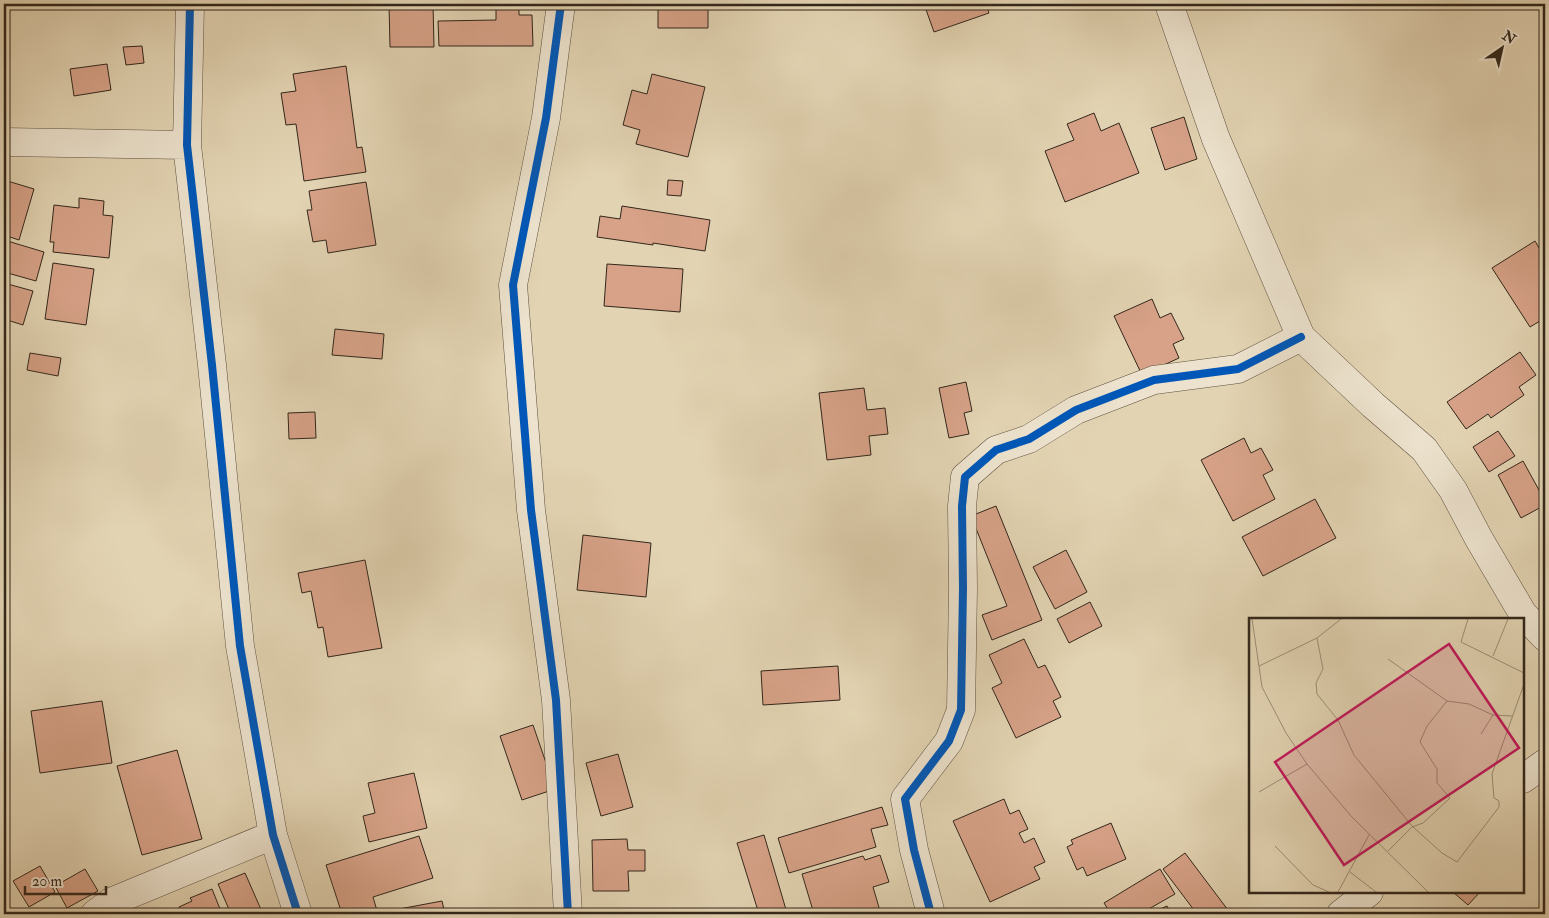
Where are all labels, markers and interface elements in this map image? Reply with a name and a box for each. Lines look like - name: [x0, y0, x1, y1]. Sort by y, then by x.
- north arrow: [1476, 22, 1526, 72]
- text: N: [1498, 27, 1519, 48]
- inset map: [1249, 618, 1524, 893]
- scale bar: [25, 863, 106, 895]
- text: 20 m: [32, 872, 62, 891]

